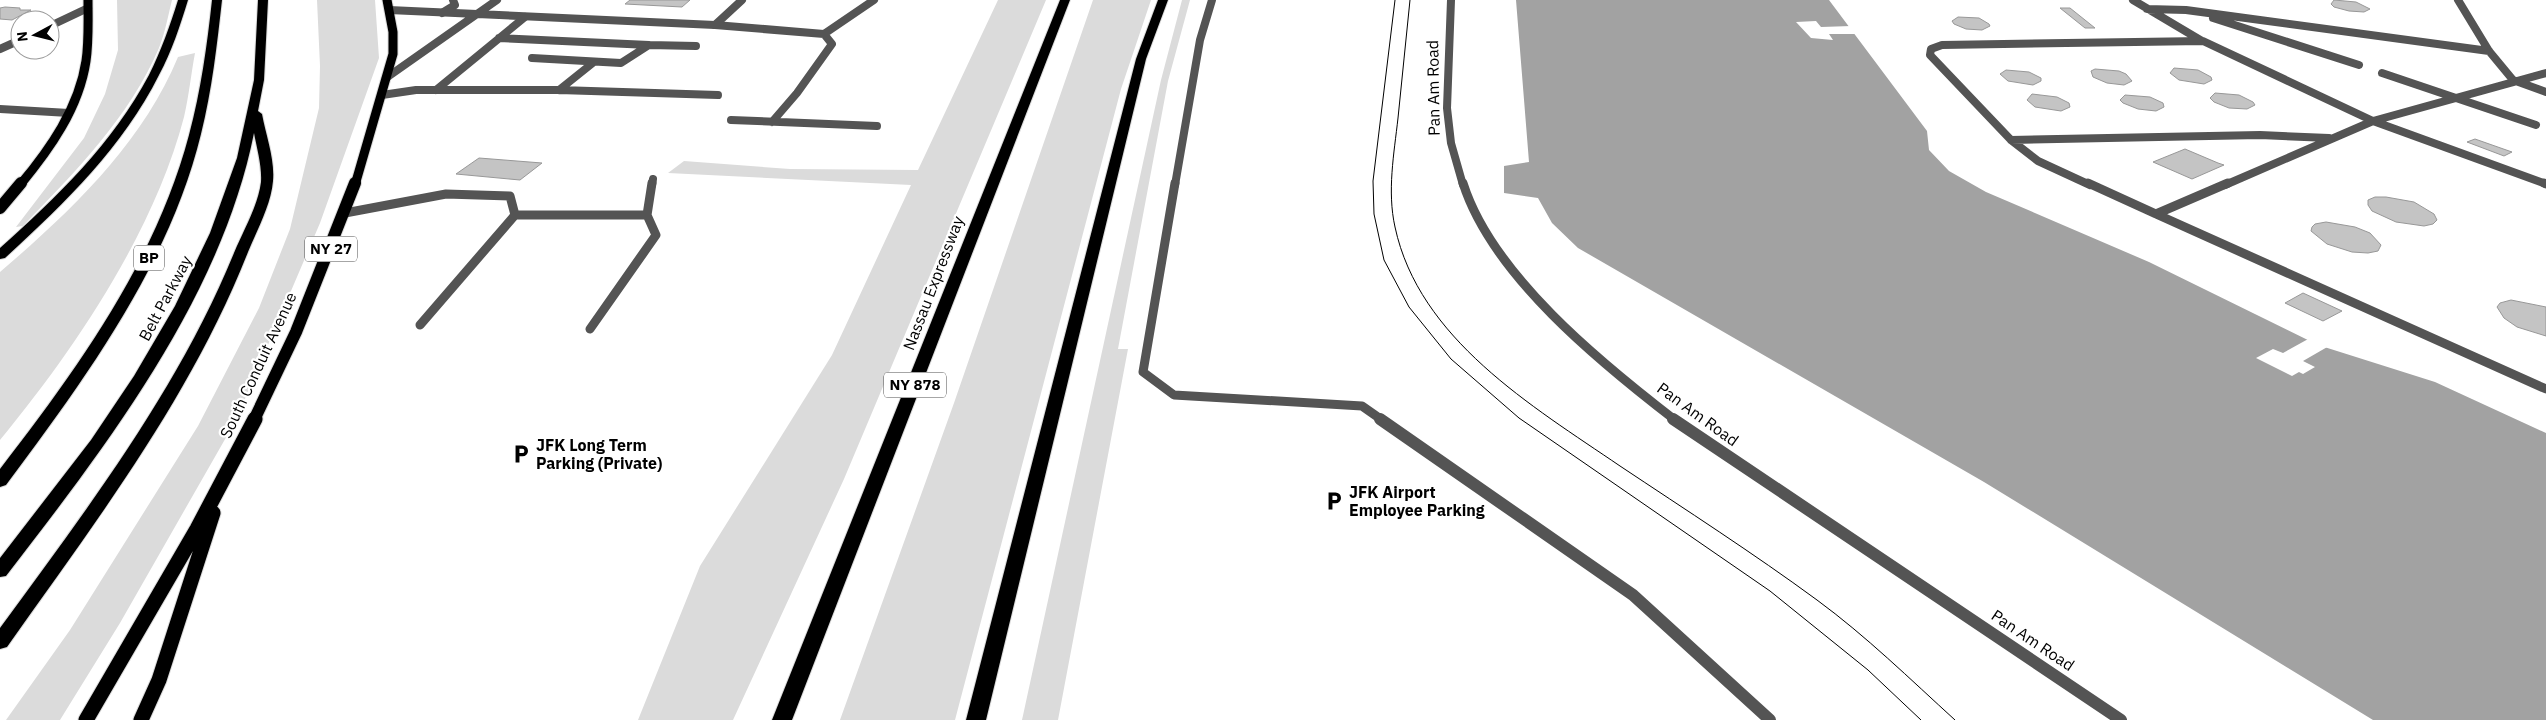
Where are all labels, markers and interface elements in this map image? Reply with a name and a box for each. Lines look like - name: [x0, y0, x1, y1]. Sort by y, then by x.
- north arrow: [10, 10, 60, 60]
- text: N: [13, 30, 32, 43]
- street label: Pan Am Road: [1422, 40, 1444, 136]
- street label: Nassau Expressway: [898, 213, 968, 353]
- road number: NY 27: [305, 236, 357, 262]
- road number: BP: [134, 246, 164, 270]
- street label: Belt Parkway: [134, 252, 196, 344]
- street label: South Conduit Avenue: [215, 289, 301, 441]
- road number: NY 878: [884, 372, 946, 398]
- street label: Pan Am Road: [1653, 378, 1743, 450]
- place label: JFK Long Term Parking (Private): [536, 435, 663, 473]
- parking icon: JFK Long Term Parking (Private): [510, 443, 532, 465]
- place label: JFK Airport Employee Parking: [1349, 482, 1485, 520]
- parking icon: JFK Airport Employee Parking: [1323, 490, 1345, 512]
- street label: Pan Am Road: [1988, 605, 2078, 675]

